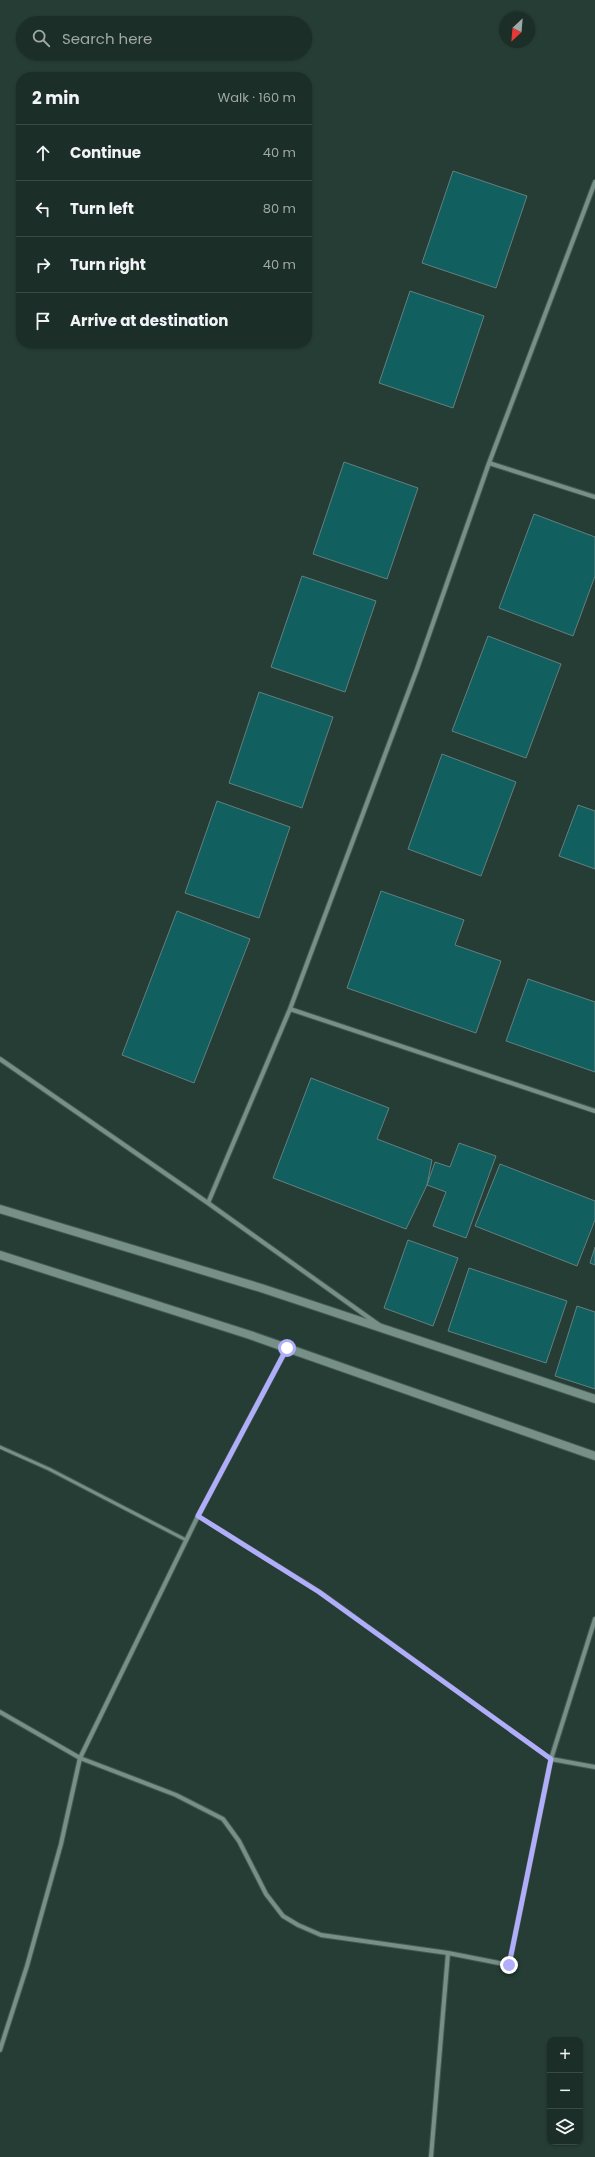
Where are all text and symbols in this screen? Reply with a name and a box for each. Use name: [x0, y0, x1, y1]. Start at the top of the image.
north arrow: [499, 12, 535, 48]
search box: [16, 16, 312, 60]
icon: search: [30, 27, 52, 49]
text: Search here: [62, 28, 152, 49]
text: 2 min: [32, 86, 80, 110]
text: Walk · 160 m: [217, 88, 296, 107]
icon: ahead: [32, 142, 54, 164]
text: Continue: [70, 142, 141, 163]
text: 40 m: [263, 143, 296, 162]
icon: left: [32, 198, 54, 220]
text: Turn left: [70, 198, 134, 219]
text: 80 m: [263, 199, 296, 218]
icon: right: [32, 254, 54, 276]
text: Turn right: [70, 254, 146, 275]
text: 40 m: [263, 255, 296, 274]
icon: arrive: [32, 310, 54, 332]
text: Arrive at destination: [70, 310, 228, 331]
route start: [278, 1339, 296, 1357]
route end: [500, 1956, 518, 1974]
map controls: [547, 2037, 583, 2145]
button: +: [547, 2037, 583, 2073]
button: −: [547, 2073, 583, 2109]
button: layers: [547, 2109, 583, 2145]

